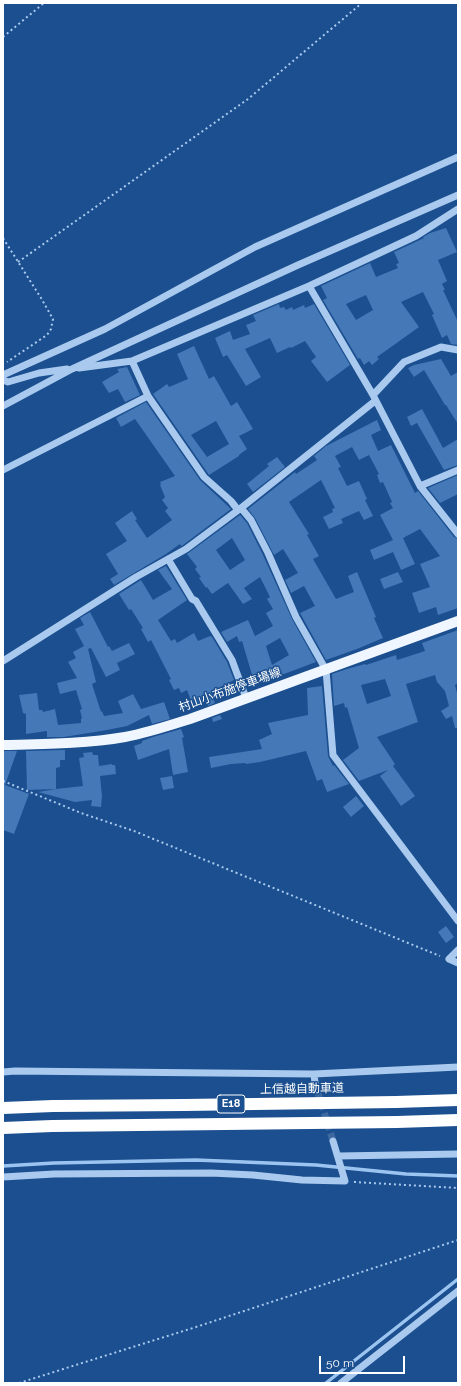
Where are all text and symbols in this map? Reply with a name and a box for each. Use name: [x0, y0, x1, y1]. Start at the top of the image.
street label: 村山小布施停車場線: [177, 665, 283, 715]
street label: 上信越自動車道: [260, 1081, 344, 1097]
road number: E18: [217, 1095, 245, 1113]
scale bar: [321, 1348, 407, 1374]
text: 50 m: [326, 1356, 354, 1370]

